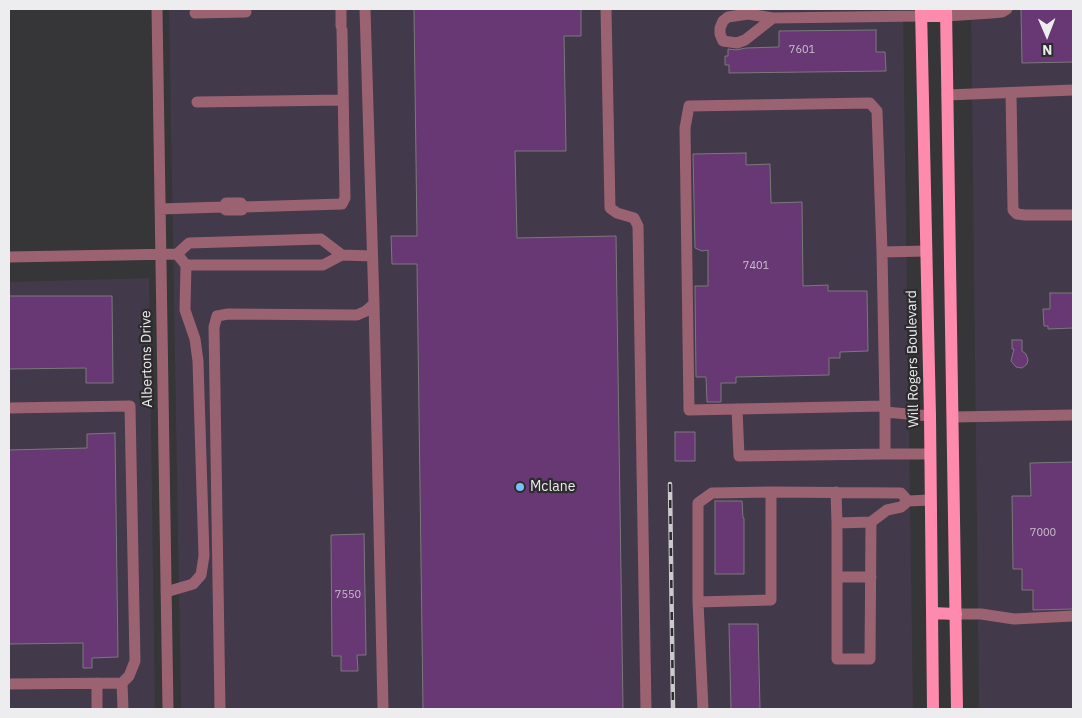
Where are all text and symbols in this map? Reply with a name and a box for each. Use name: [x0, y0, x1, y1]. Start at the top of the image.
north arrow: [1022, 10, 1072, 60]
text: N: [1042, 41, 1052, 59]
house number: 7601: [789, 43, 815, 57]
house number: 7401: [743, 259, 769, 273]
street label: Will Rogers Boulevard: [903, 290, 923, 428]
street label: Albertons Drive: [138, 310, 156, 408]
place label: Mclane: [530, 479, 575, 495]
marker: Mclane: [514, 481, 526, 493]
house number: 7000: [1030, 526, 1056, 540]
house number: 7550: [335, 588, 361, 602]

